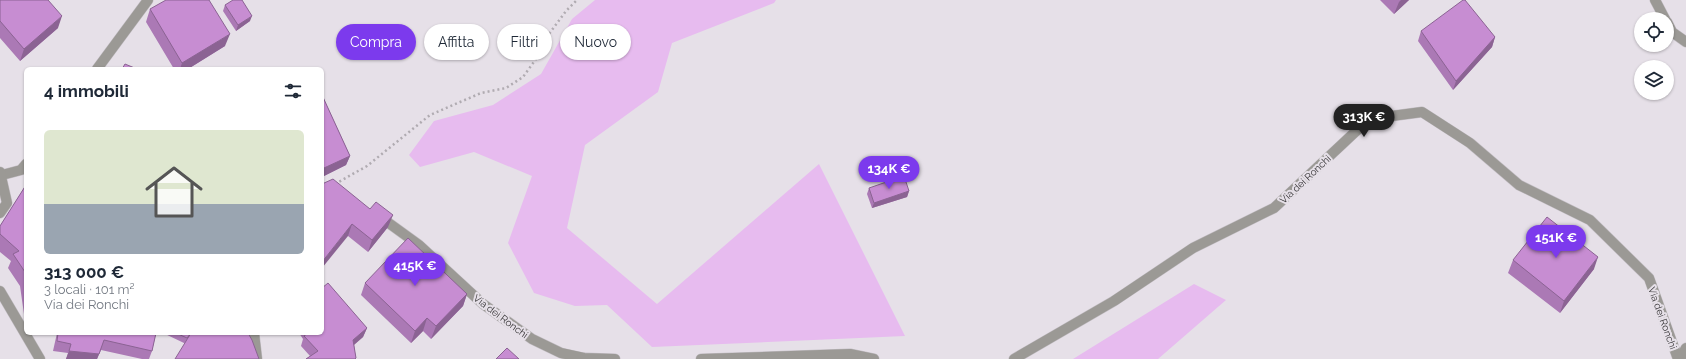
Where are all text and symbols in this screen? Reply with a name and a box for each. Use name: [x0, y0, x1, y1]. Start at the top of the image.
map controls: [1634, 12, 1674, 100]
button: locate: [1634, 12, 1674, 52]
chip: Compra: [336, 24, 416, 60]
chip: Affitta: [424, 24, 489, 60]
chip: Filtri: [497, 24, 552, 60]
chip: Nuovo: [560, 24, 631, 60]
button: layers: [1634, 60, 1674, 100]
icon: filters: [282, 80, 304, 102]
text: 4 immobili: [44, 81, 129, 101]
pin: 313K €: [1331, 104, 1397, 138]
text: 313K €: [1343, 109, 1385, 124]
street label: Via dei Ronchi: [1278, 153, 1333, 206]
icon: home: [138, 156, 210, 228]
pin: 134K €: [856, 156, 922, 190]
text: 134K €: [867, 161, 911, 176]
pin: 151K €: [1523, 225, 1589, 259]
text: 151K €: [1535, 230, 1577, 245]
pin: 415K €: [382, 253, 448, 287]
text: 415K €: [393, 258, 437, 273]
text: 313 000 €: [44, 262, 124, 282]
text: 3 locali · 101 m²: [44, 282, 135, 297]
street label: Via dei Ronchi: [1646, 286, 1679, 351]
street label: Via dei Ronchi: [471, 292, 530, 340]
text: Via dei Ronchi: [44, 297, 129, 312]

